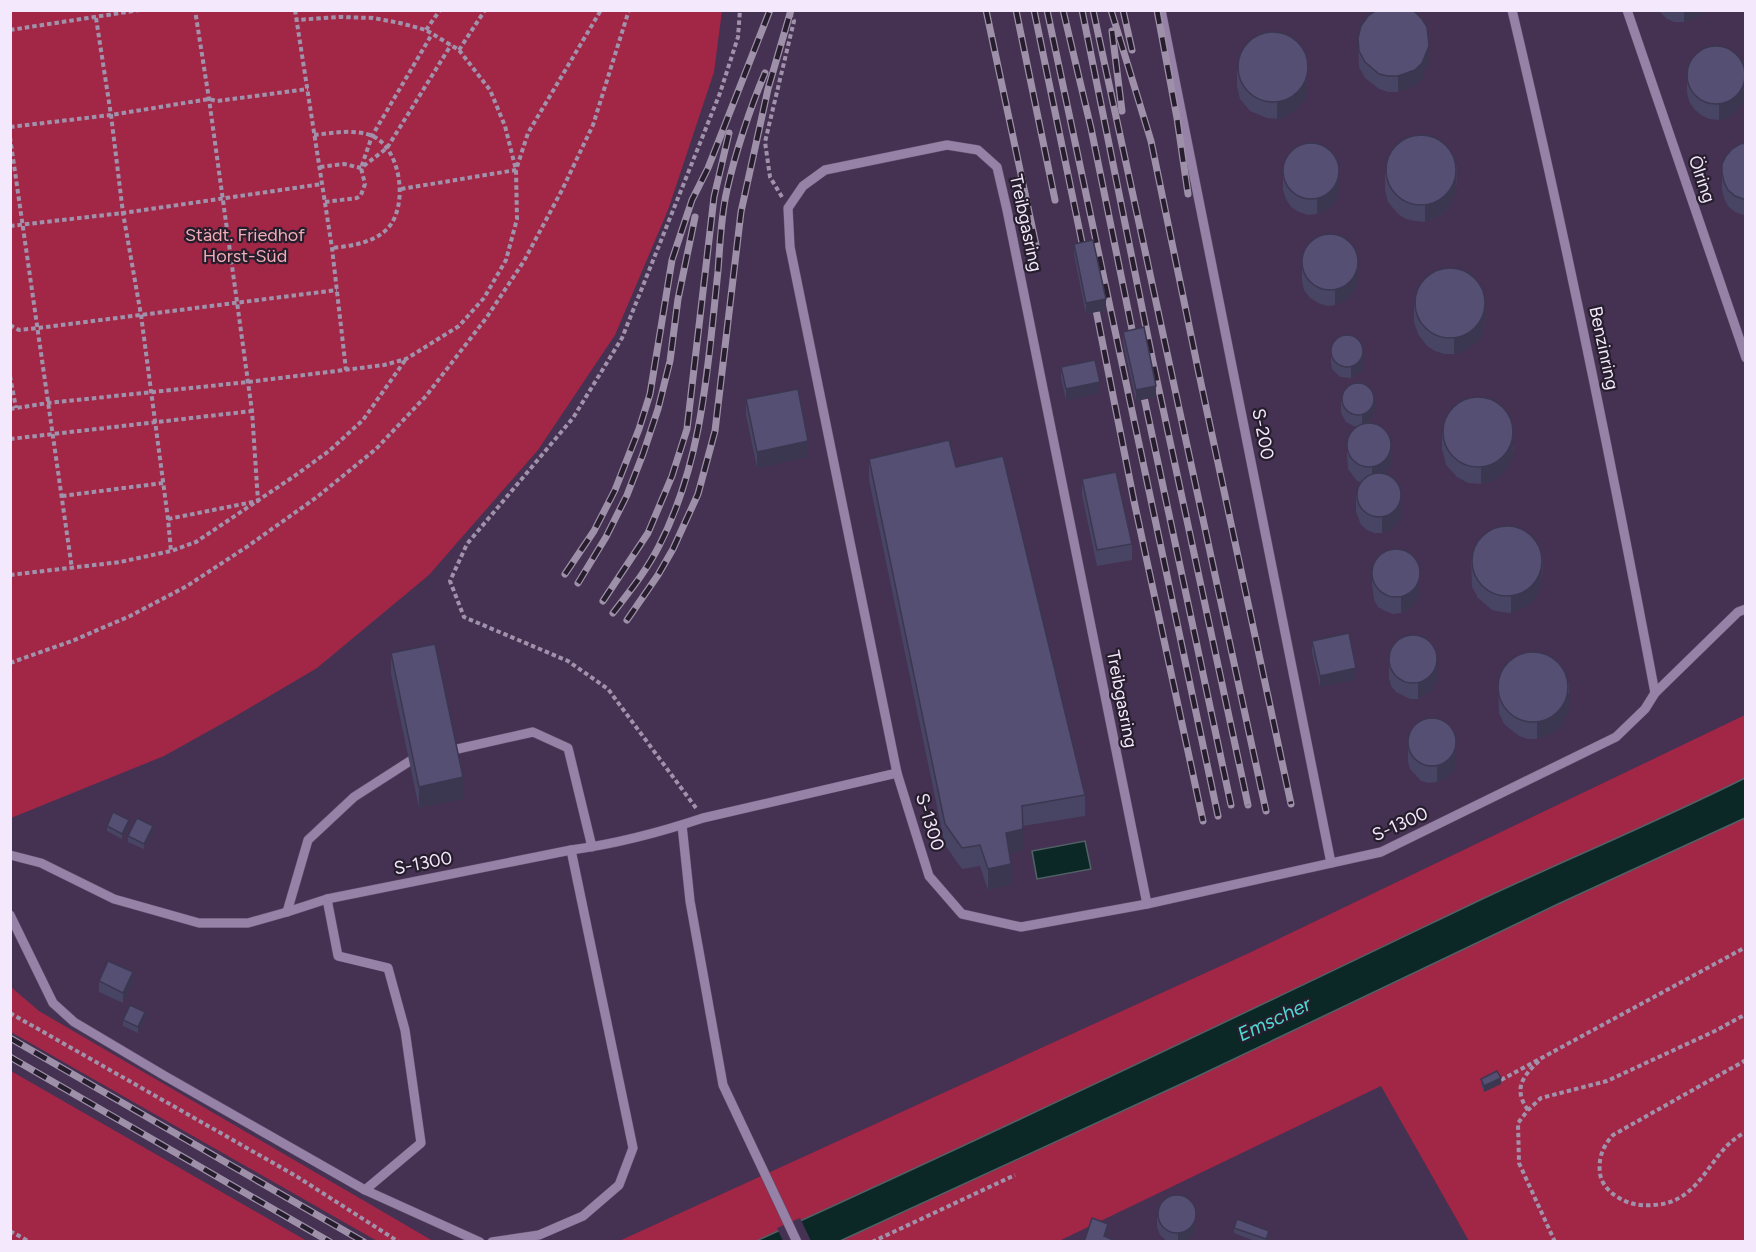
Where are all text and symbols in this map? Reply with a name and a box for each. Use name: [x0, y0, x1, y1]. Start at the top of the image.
street label: Ölring: [1684, 152, 1720, 206]
street label: Treibgasring: [1005, 172, 1047, 274]
park label: Städt. Friedhof Horst-Süd: [185, 224, 305, 267]
street label: Benzinring: [1584, 304, 1624, 392]
street label: S-200: [1247, 407, 1279, 461]
street label: Treibgasring: [1102, 648, 1142, 750]
street label: S-1300: [911, 791, 949, 853]
street label: S-1300: [1369, 802, 1431, 846]
street label: S-1300: [392, 847, 454, 879]
water label: Emscher: [1234, 991, 1316, 1046]

